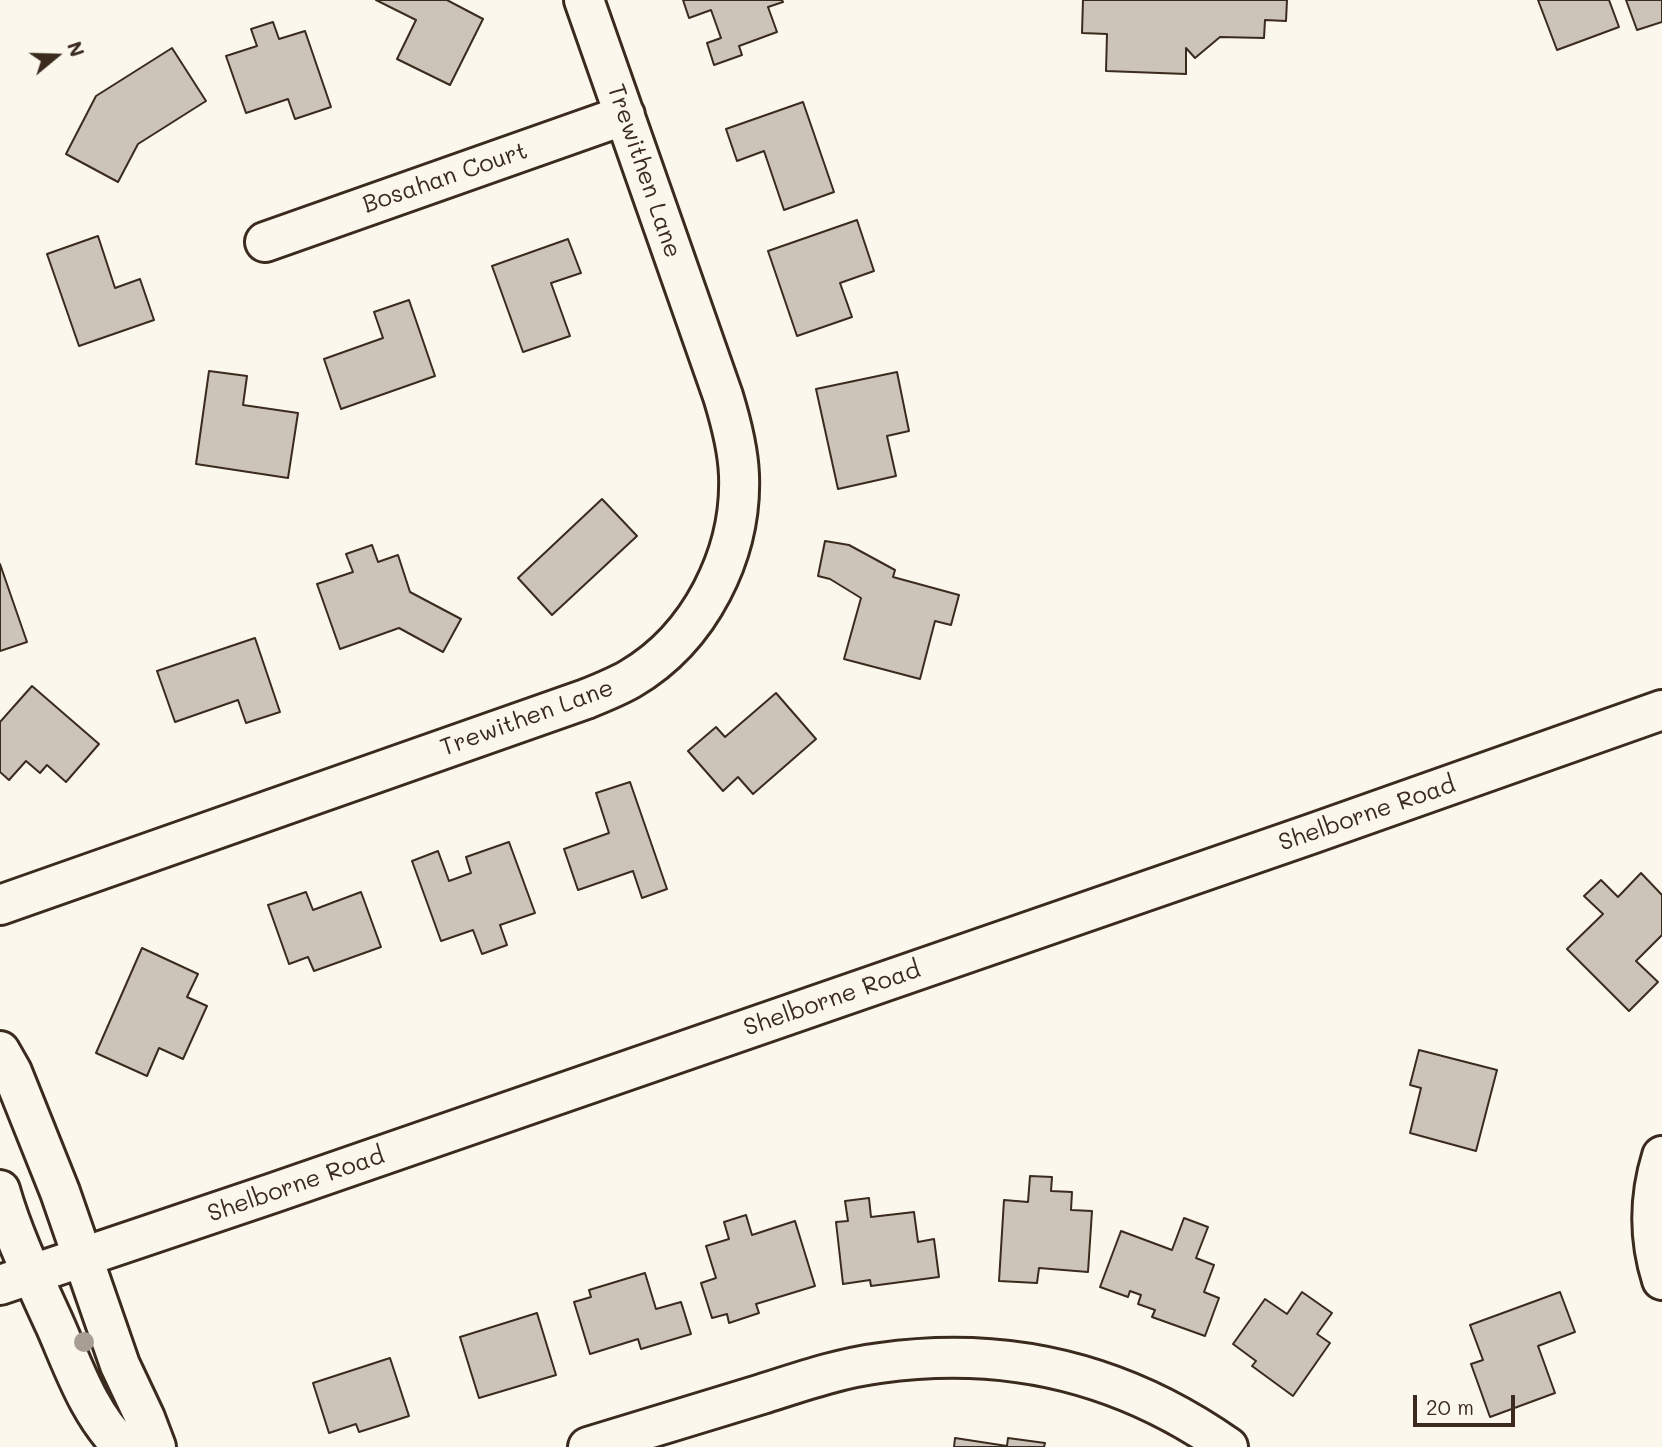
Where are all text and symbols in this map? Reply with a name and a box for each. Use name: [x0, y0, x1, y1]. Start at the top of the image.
north arrow: [21, 21, 91, 91]
text: N: [62, 38, 90, 60]
street label: Trewithen Lane: [601, 80, 687, 262]
street label: Bosahan Court: [359, 136, 531, 220]
street label: Trewithen Lane: [437, 673, 617, 763]
street label: Shelborne Road: [1275, 770, 1459, 858]
street label: Shelborne Road: [740, 955, 924, 1043]
street label: Shelborne Road: [204, 1141, 388, 1229]
scale bar: [1417, 1380, 1518, 1424]
text: 20 m: [1426, 1393, 1474, 1420]

